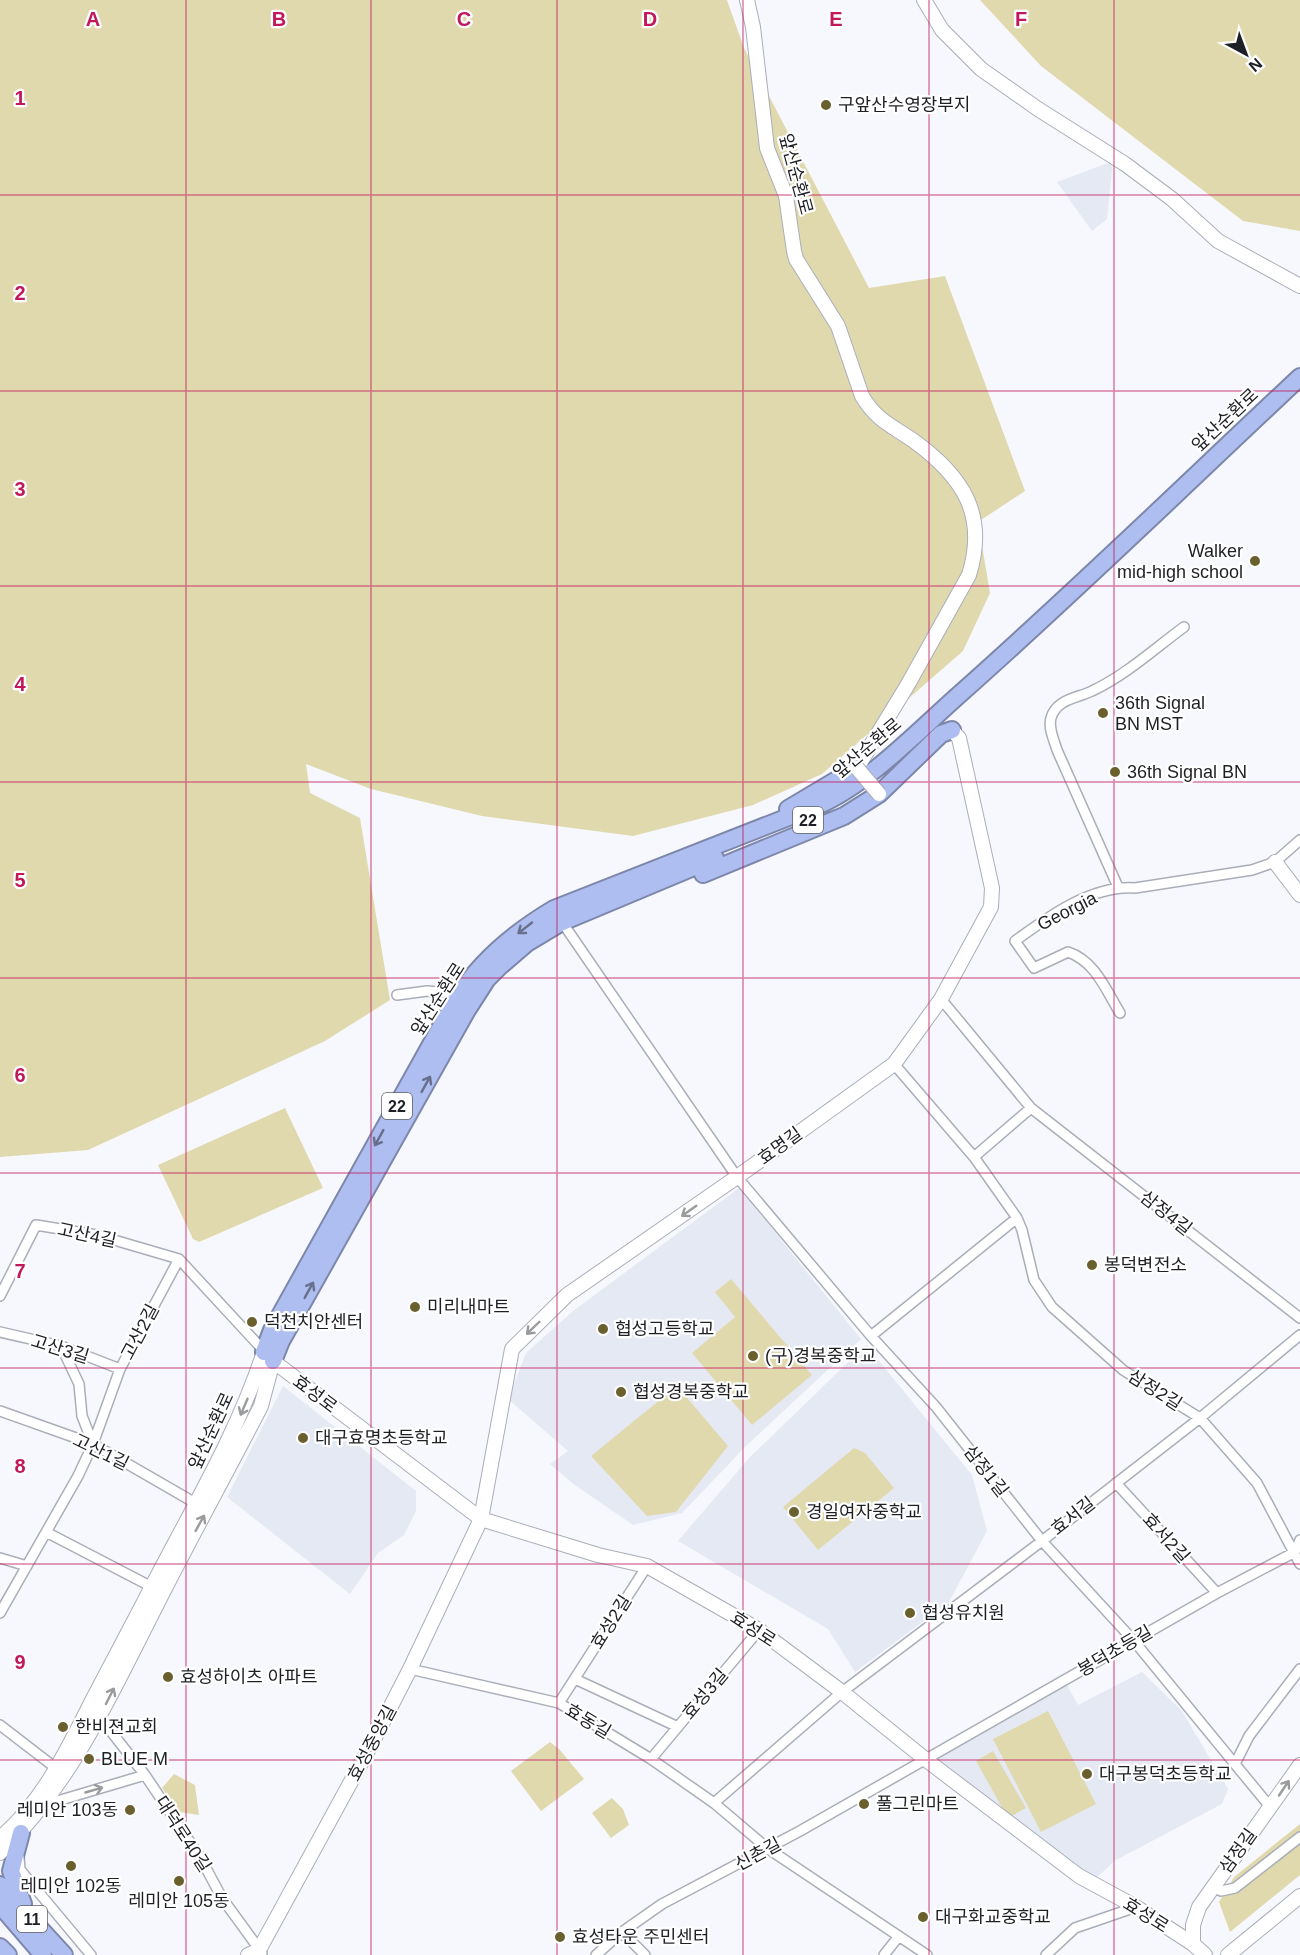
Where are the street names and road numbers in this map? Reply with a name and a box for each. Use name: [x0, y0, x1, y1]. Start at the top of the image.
street label: 앞산순환로: [776, 131, 816, 217]
street label: 앞산순환로: [1188, 384, 1262, 456]
street label: 앞산순환로: [829, 714, 905, 782]
road number: 22: [793, 807, 823, 833]
street label: Georgia: [1034, 887, 1101, 934]
street label: 앞산순환로: [407, 959, 469, 1039]
road number: 22: [382, 1093, 412, 1119]
street label: 효명길: [754, 1123, 806, 1169]
street label: 삼정4길: [1136, 1187, 1196, 1239]
street label: 고산4길: [56, 1219, 118, 1251]
street label: 고산2길: [117, 1301, 163, 1363]
street label: 고산3길: [29, 1331, 91, 1367]
street label: 삼정2길: [1124, 1366, 1186, 1414]
street label: 효성로: [289, 1371, 341, 1417]
street label: 앞산순환로: [184, 1389, 238, 1473]
street label: 고산1길: [70, 1430, 132, 1474]
street label: 삼정1길: [960, 1441, 1012, 1501]
street label: 효서길: [1047, 1493, 1099, 1539]
street label: 효서2길: [1139, 1509, 1193, 1567]
street label: 효성2길: [587, 1591, 635, 1653]
street label: 효성로: [727, 1607, 779, 1651]
street label: 봉덕초등길: [1074, 1622, 1156, 1680]
street label: 효성3길: [678, 1665, 732, 1723]
street label: 효동길: [562, 1700, 614, 1742]
street label: 효성중앙길: [344, 1702, 400, 1784]
street label: 대덕로40길: [151, 1792, 215, 1876]
street label: 삼정길: [1215, 1825, 1261, 1877]
street label: 신촌길: [731, 1834, 785, 1874]
street label: 효성로: [1120, 1893, 1172, 1937]
road number: 11: [17, 1906, 47, 1932]

